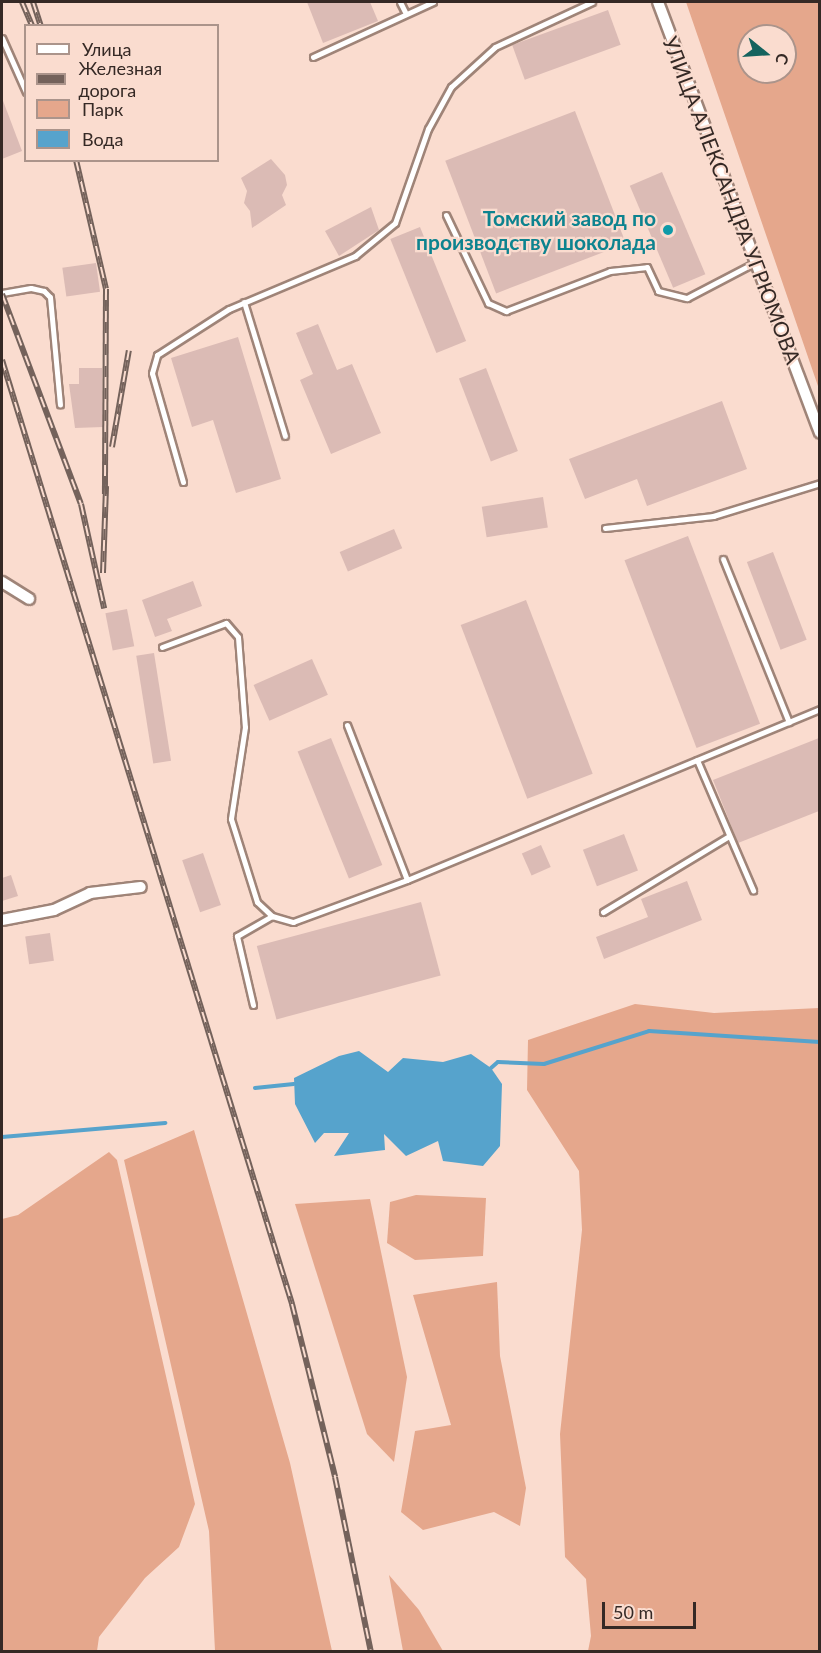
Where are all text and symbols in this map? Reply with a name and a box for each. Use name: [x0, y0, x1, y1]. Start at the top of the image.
legend: [24, 24, 219, 162]
north arrow: [737, 24, 797, 84]
street label: УЛИЦА АЛЕКСАНДРА УГРЮМОВА: [658, 33, 806, 367]
text: Улица: [82, 38, 132, 60]
text: Железная дорога: [78, 57, 162, 101]
text: Парк: [82, 98, 123, 120]
text: Вода: [82, 128, 123, 150]
place label: Томский завод по производству шоколада: [416, 205, 656, 255]
marker: Томский завод по производству шоколада: [661, 223, 675, 237]
scale bar: [605, 1590, 700, 1628]
text: 50 m: [613, 1601, 653, 1623]

